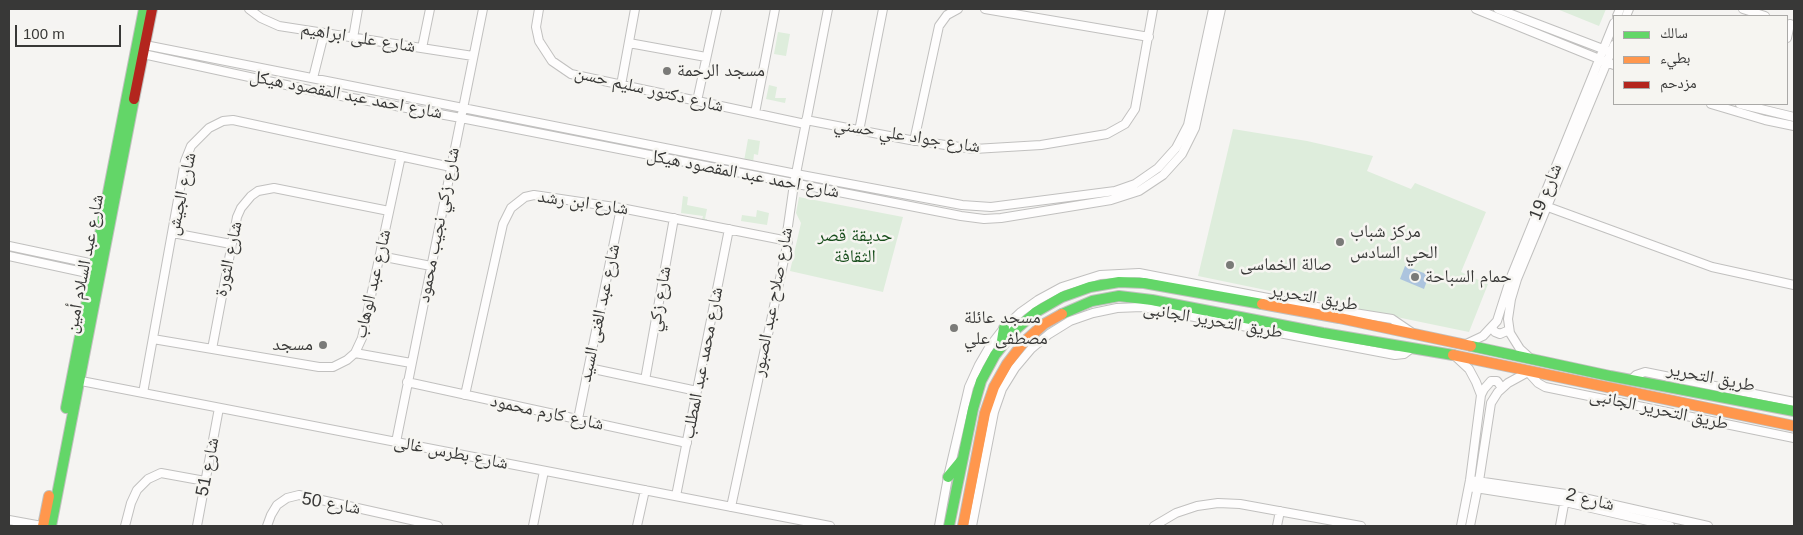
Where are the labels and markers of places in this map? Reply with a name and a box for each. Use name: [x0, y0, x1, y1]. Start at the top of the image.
place label: مسجد الرحمة: [677, 60, 765, 82]
marker: مسجد الرحمة: [661, 65, 673, 77]
place label: مركز شباب الحي السادس: [1350, 221, 1438, 264]
marker: مركز شباب الحي السادس: [1334, 236, 1346, 248]
place label: صالة الخماسى: [1240, 254, 1332, 276]
marker: صالة الخماسى: [1224, 259, 1236, 271]
place label: حمام السباحة: [1425, 266, 1512, 288]
marker: حمام السباحة: [1409, 271, 1421, 283]
place label: مسجد عائلة مصطفى علي: [964, 307, 1048, 350]
marker: مسجد عائلة مصطفى علي: [948, 322, 960, 334]
place label: مسجد: [272, 334, 313, 356]
marker: مسجد: [317, 339, 329, 351]

